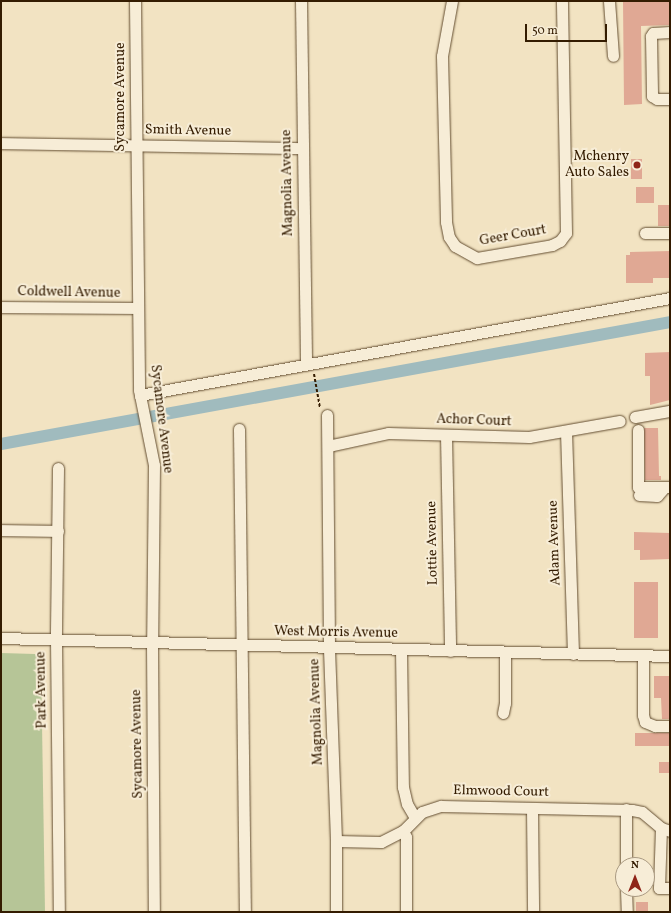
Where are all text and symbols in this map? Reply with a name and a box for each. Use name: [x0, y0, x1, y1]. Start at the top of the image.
scale bar: [527, 16, 609, 42]
text: 50 m: [532, 23, 558, 39]
street label: Sycamore Avenue: [113, 42, 129, 152]
street label: Smith Avenue: [145, 122, 231, 140]
street label: Magnolia Avenue: [279, 129, 297, 237]
place label: Mchenry Auto Sales: [565, 149, 629, 182]
marker: Mchenry Auto Sales: [632, 160, 642, 170]
street label: Geer Court: [478, 222, 548, 250]
street label: Coldwell Avenue: [17, 284, 121, 302]
street label: Sycamore Avenue: [146, 364, 176, 474]
street label: Achor Court: [436, 411, 512, 431]
street label: Adam Avenue: [545, 500, 565, 586]
street label: Lottie Avenue: [424, 501, 442, 585]
street label: West Morris Avenue: [274, 624, 398, 642]
street label: Park Avenue: [33, 651, 51, 729]
street label: Magnolia Avenue: [307, 658, 327, 766]
street label: Sycamore Avenue: [129, 689, 147, 799]
street label: Elmwood Court: [453, 783, 549, 801]
north arrow: [615, 857, 655, 897]
text: N: [631, 858, 639, 873]

